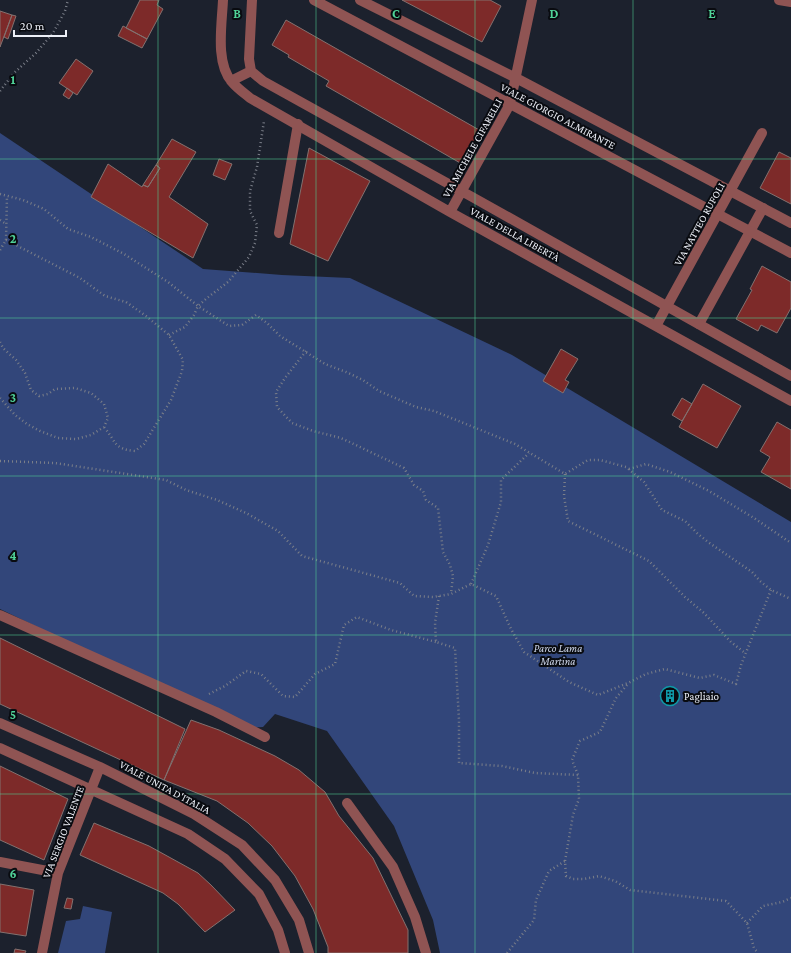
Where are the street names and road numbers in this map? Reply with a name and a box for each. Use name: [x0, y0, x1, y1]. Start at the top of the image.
street label: VIALE GIORGIO ALMIRANTE: [499, 81, 617, 151]
street label: VIA MICHELE CIFARELLI: [440, 96, 504, 200]
street label: VIA NATTEO RUFOLI: [671, 180, 727, 268]
street label: VIALE DELLA LIBERTÀ: [468, 204, 563, 264]
street label: VIALE UNITA D'ITALIA: [118, 758, 213, 816]
street label: VIA SERGIO VALENTE: [40, 784, 86, 880]

